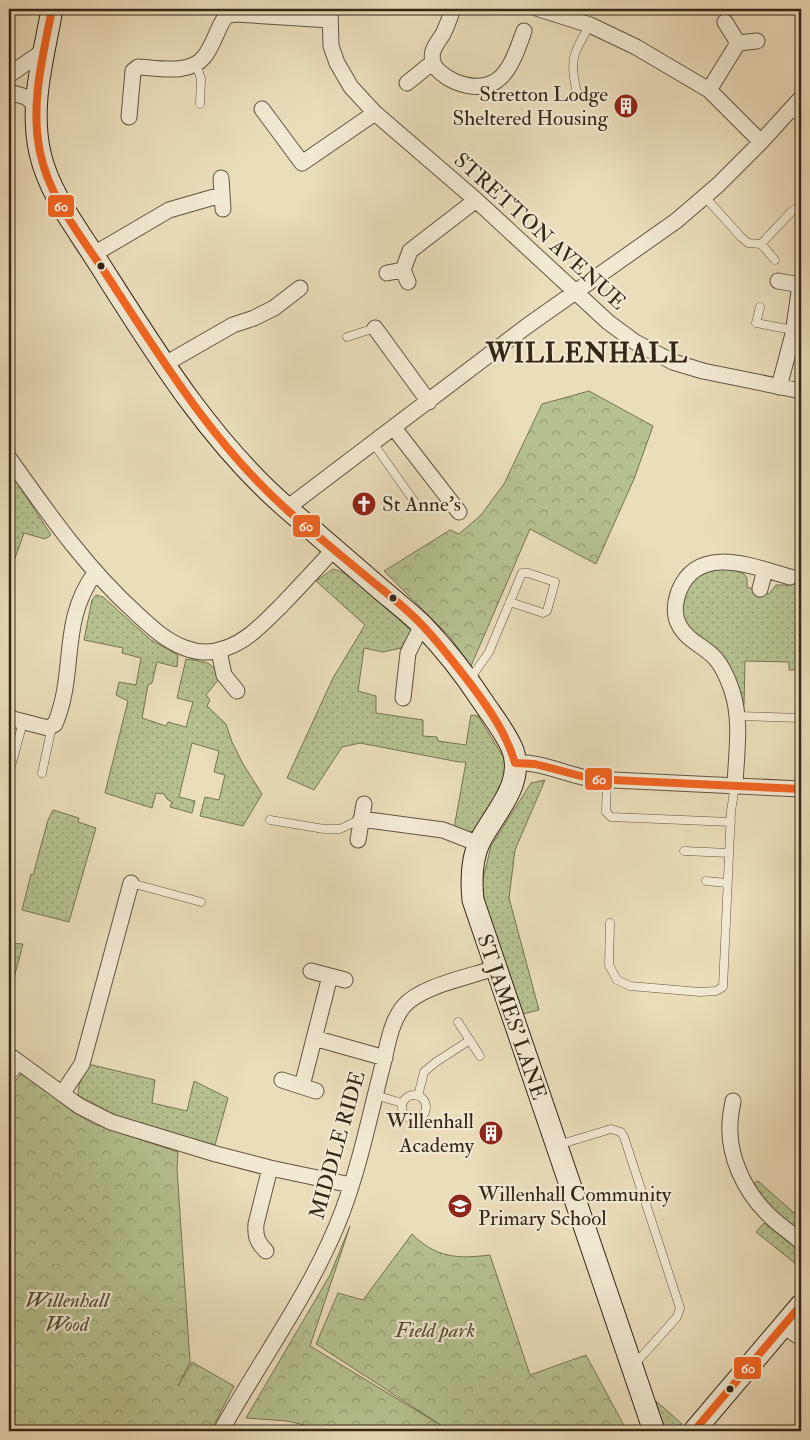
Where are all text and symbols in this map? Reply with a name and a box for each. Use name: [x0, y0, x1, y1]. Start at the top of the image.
place label: Stretton Lodge Sheltered Housing: [453, 81, 609, 132]
building icon: Stretton Lodge Sheltered Housing: [613, 93, 639, 119]
street label: STRETTON AVENUE: [448, 147, 631, 316]
line badge: 60: [47, 194, 75, 218]
text: 60: [54, 198, 68, 215]
unlabelled marker: [96, 261, 106, 271]
district label: WILLENHALL: [485, 338, 688, 370]
church icon: St Anne's: [351, 491, 377, 517]
place label: St Anne's: [382, 491, 461, 518]
line badge: 60: [292, 514, 321, 538]
text: 60: [299, 518, 313, 535]
unlabelled marker: [388, 593, 398, 603]
line badge: 60: [584, 767, 613, 791]
text: 60: [592, 771, 606, 788]
street label: ST JAMES' LANE: [471, 931, 552, 1103]
street label: MIDDLE RIDE: [303, 1068, 372, 1222]
place label: Willenhall Academy: [385, 1108, 475, 1159]
building icon: Willenhall Academy: [478, 1120, 504, 1146]
place label: Willenhall Community Primary School: [477, 1181, 672, 1232]
school or university icon: Willenhall Community Primary School: [447, 1193, 473, 1219]
park label: Willenhall Wood: [25, 1287, 111, 1338]
park label: Field park: [394, 1317, 475, 1344]
line badge: 60: [733, 1356, 762, 1380]
text: 60: [741, 1360, 755, 1377]
unlabelled marker: [725, 1384, 735, 1394]

